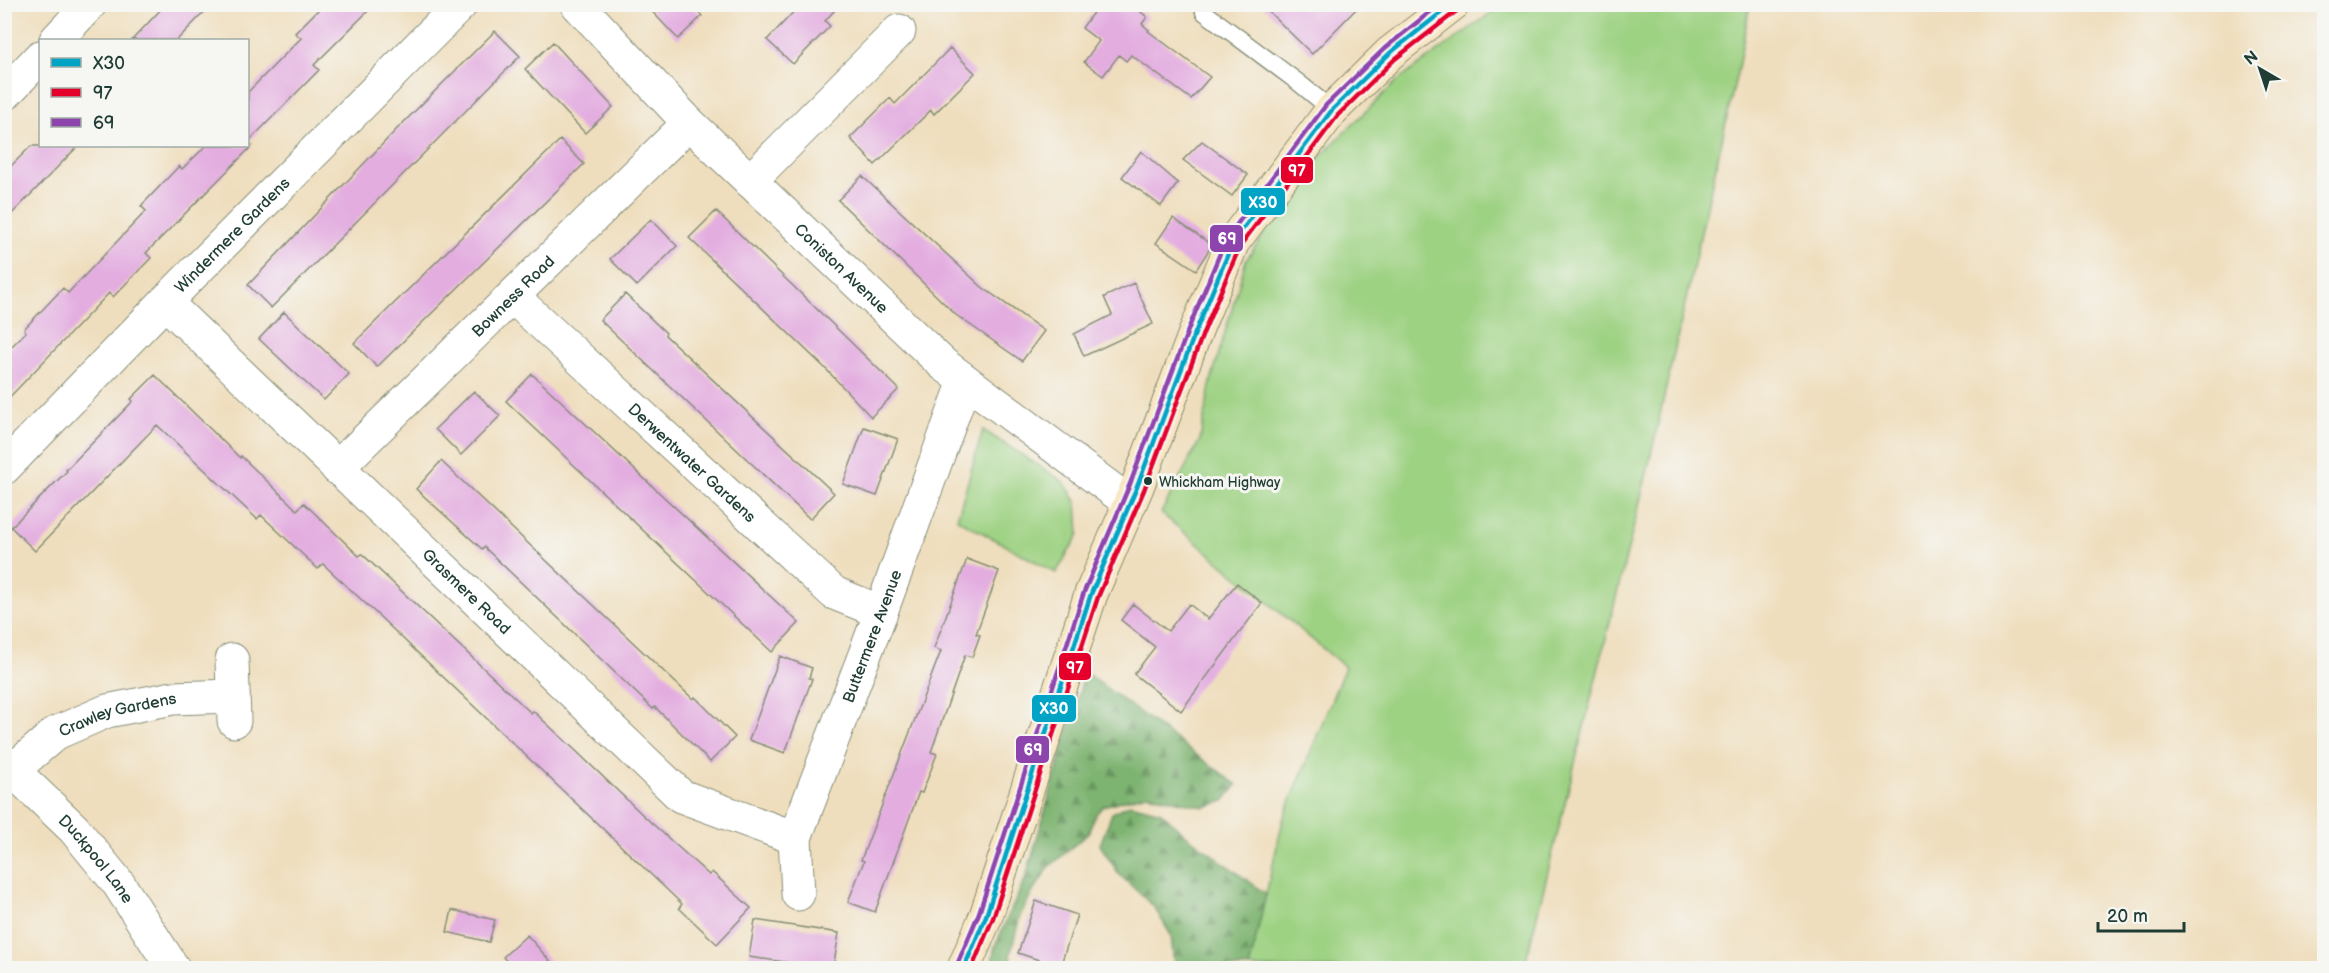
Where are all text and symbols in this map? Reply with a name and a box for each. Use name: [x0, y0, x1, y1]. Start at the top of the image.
legend: [39, 39, 249, 147]
north arrow: [2230, 39, 2290, 99]
text: N: [2241, 47, 2262, 70]
text: X30: [92, 53, 125, 74]
text: 97: [93, 83, 112, 104]
text: 69: [93, 113, 114, 134]
line badge: 97: [1280, 156, 1314, 184]
text: 97: [1288, 162, 1306, 181]
street label: Windermere Gardens: [171, 174, 294, 298]
line badge: X30: [1240, 187, 1286, 216]
text: X30: [1249, 194, 1277, 213]
street label: Coniston Avenue: [790, 220, 892, 318]
line badge: 69: [1209, 224, 1244, 253]
text: 69: [1217, 230, 1237, 249]
street label: Bowness Road: [468, 252, 559, 342]
street label: Derwentwater Gardens: [624, 400, 759, 527]
place label: Whickham Highway: [1159, 474, 1281, 491]
marker: Whickham Highway: [1142, 475, 1154, 487]
street label: Grasmere Road: [418, 545, 514, 639]
street label: Buttermere Avenue: [839, 567, 907, 706]
line badge: 97: [1058, 652, 1092, 681]
text: 97: [1066, 659, 1084, 678]
street label: Crawley Gardens: [56, 690, 178, 742]
line badge: X30: [1031, 694, 1077, 723]
text: X30: [1040, 700, 1068, 719]
line badge: 69: [1015, 735, 1050, 764]
text: 69: [1023, 741, 1043, 760]
street label: Duckpool Lane: [54, 811, 137, 908]
scale bar: [2098, 895, 2184, 933]
text: 20 m: [2107, 906, 2148, 927]

